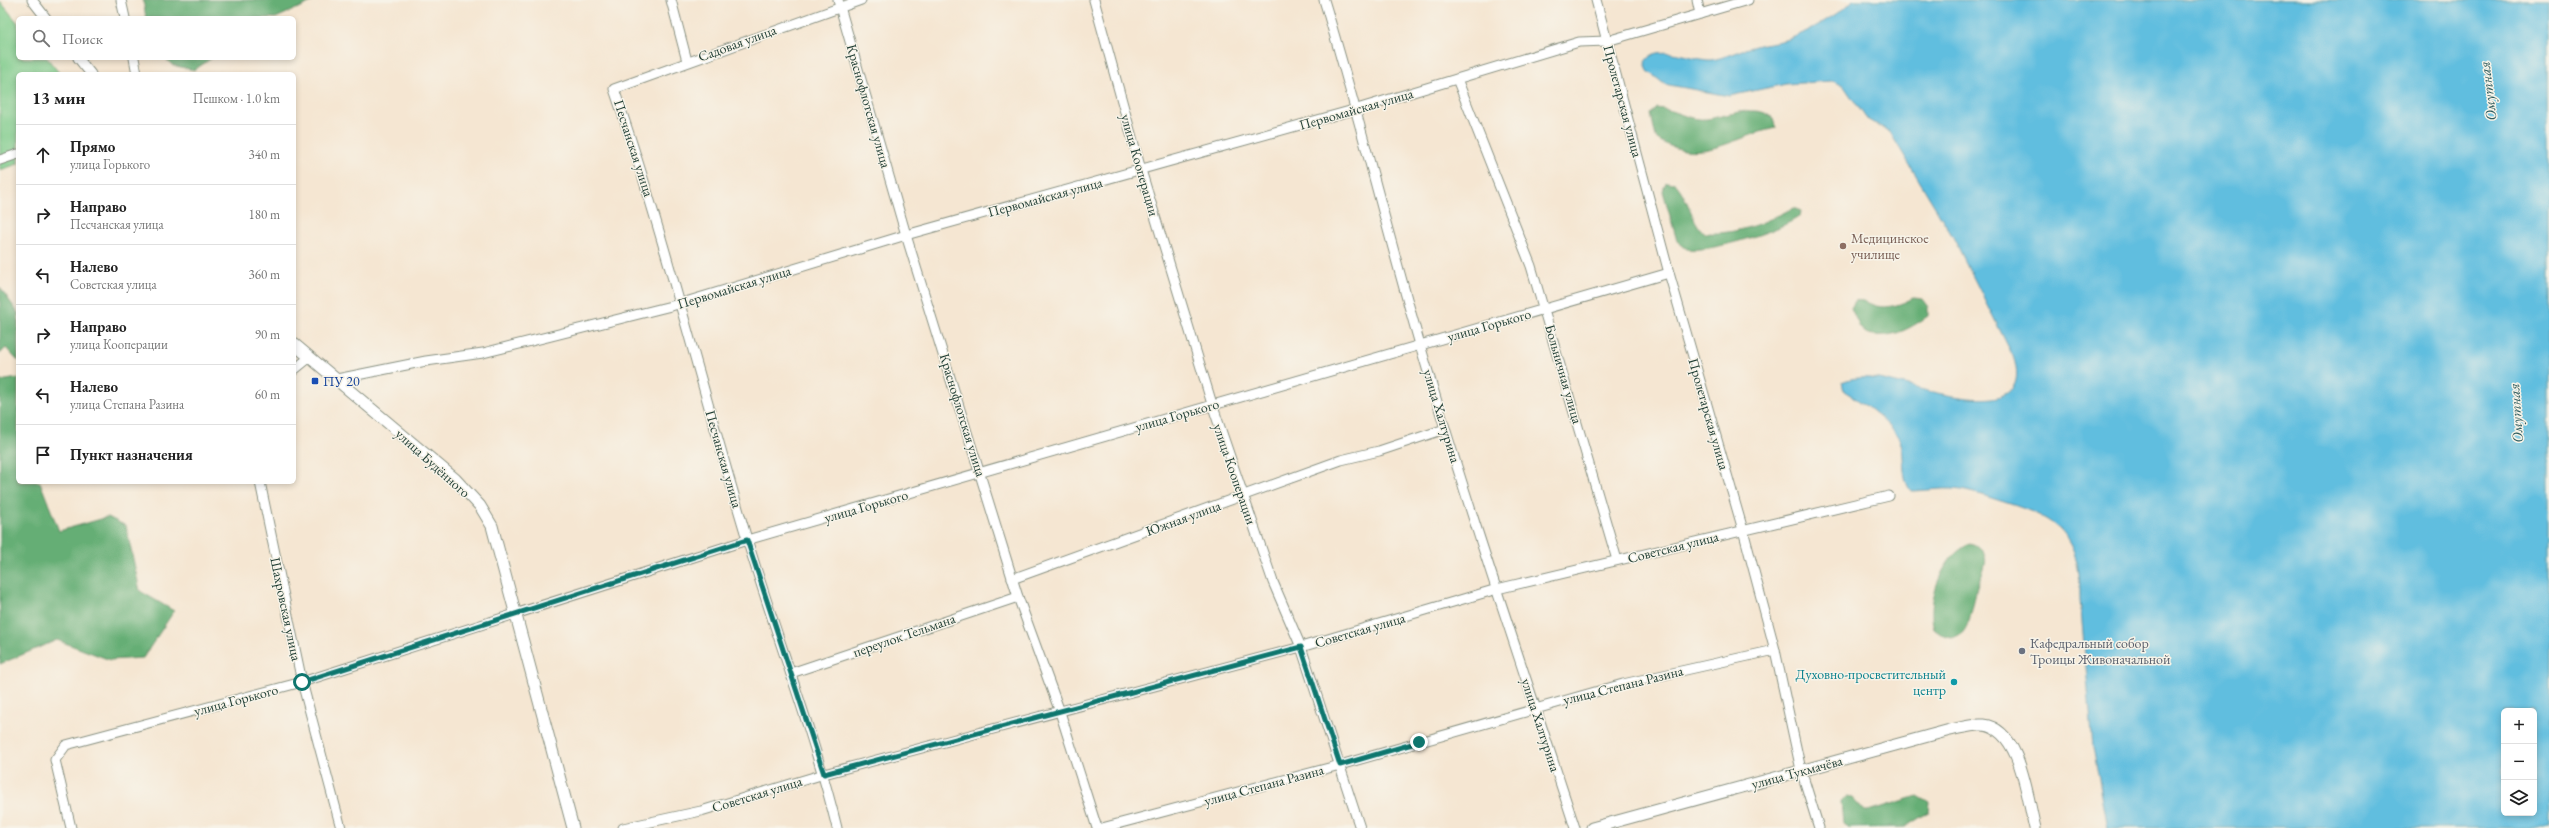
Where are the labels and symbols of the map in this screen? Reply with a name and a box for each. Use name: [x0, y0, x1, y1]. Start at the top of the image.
street label: Садовая улица: [695, 20, 779, 65]
street label: Краснофлотская улица: [843, 42, 895, 170]
street label: Пролетарская улица: [1599, 43, 1647, 160]
water label: Омутная: [2474, 60, 2501, 122]
street label: Первомайская улица: [1297, 84, 1416, 134]
street label: Песчанская улица: [610, 97, 658, 199]
street label: улица Кооперации: [1117, 112, 1163, 219]
street label: Первомайская улица: [986, 173, 1105, 221]
place label: Медицинское училище: [1851, 229, 1929, 263]
marker: Медицинское училище: [1838, 241, 1848, 251]
street label: Первомайская улица: [675, 261, 793, 313]
street label: улица Горького: [1445, 304, 1533, 346]
street label: Больничная улица: [1541, 322, 1587, 426]
street label: Краснофлотская улица: [936, 351, 990, 479]
street label: Пролетарская улица: [1684, 356, 1734, 472]
street label: улица Халтурина: [1419, 367, 1465, 465]
place label: ПУ 20: [323, 372, 360, 390]
marker: ПУ 20: [310, 376, 320, 386]
water label: Омутная: [2504, 383, 2527, 443]
street label: улица Горького: [1133, 394, 1221, 436]
street label: Песчанская улица: [701, 408, 747, 510]
street label: улица Кооперации: [1209, 421, 1261, 527]
street label: улица Будённого: [392, 425, 474, 501]
street label: улица Горького: [822, 485, 910, 527]
street label: Южная улица: [1143, 496, 1224, 540]
street label: Советская улица: [1626, 527, 1721, 567]
street label: Шахровская улица: [266, 556, 306, 663]
street label: Советская улица: [1313, 608, 1408, 652]
street label: переулок Тельмана: [850, 609, 958, 661]
place label: Кафедральный собор Троицы Живоначальной: [2030, 634, 2171, 668]
marker: Кафедральный собор Троицы Живоначальной: [2017, 646, 2027, 656]
street label: улица Степана Разина: [1561, 661, 1685, 709]
place label: Духовно-просветительный центр: [1796, 665, 1947, 699]
route start: [293, 673, 311, 691]
street label: улица Халтурина: [1517, 676, 1565, 774]
marker: Духовно-просветительный центр: [1949, 677, 1959, 687]
street label: улица Горького: [192, 680, 280, 720]
route end: [1410, 733, 1428, 751]
street label: улица Тукмачёва: [1749, 751, 1845, 793]
street label: улица Степана Разина: [1202, 760, 1326, 810]
street label: Советская улица: [710, 772, 805, 816]

